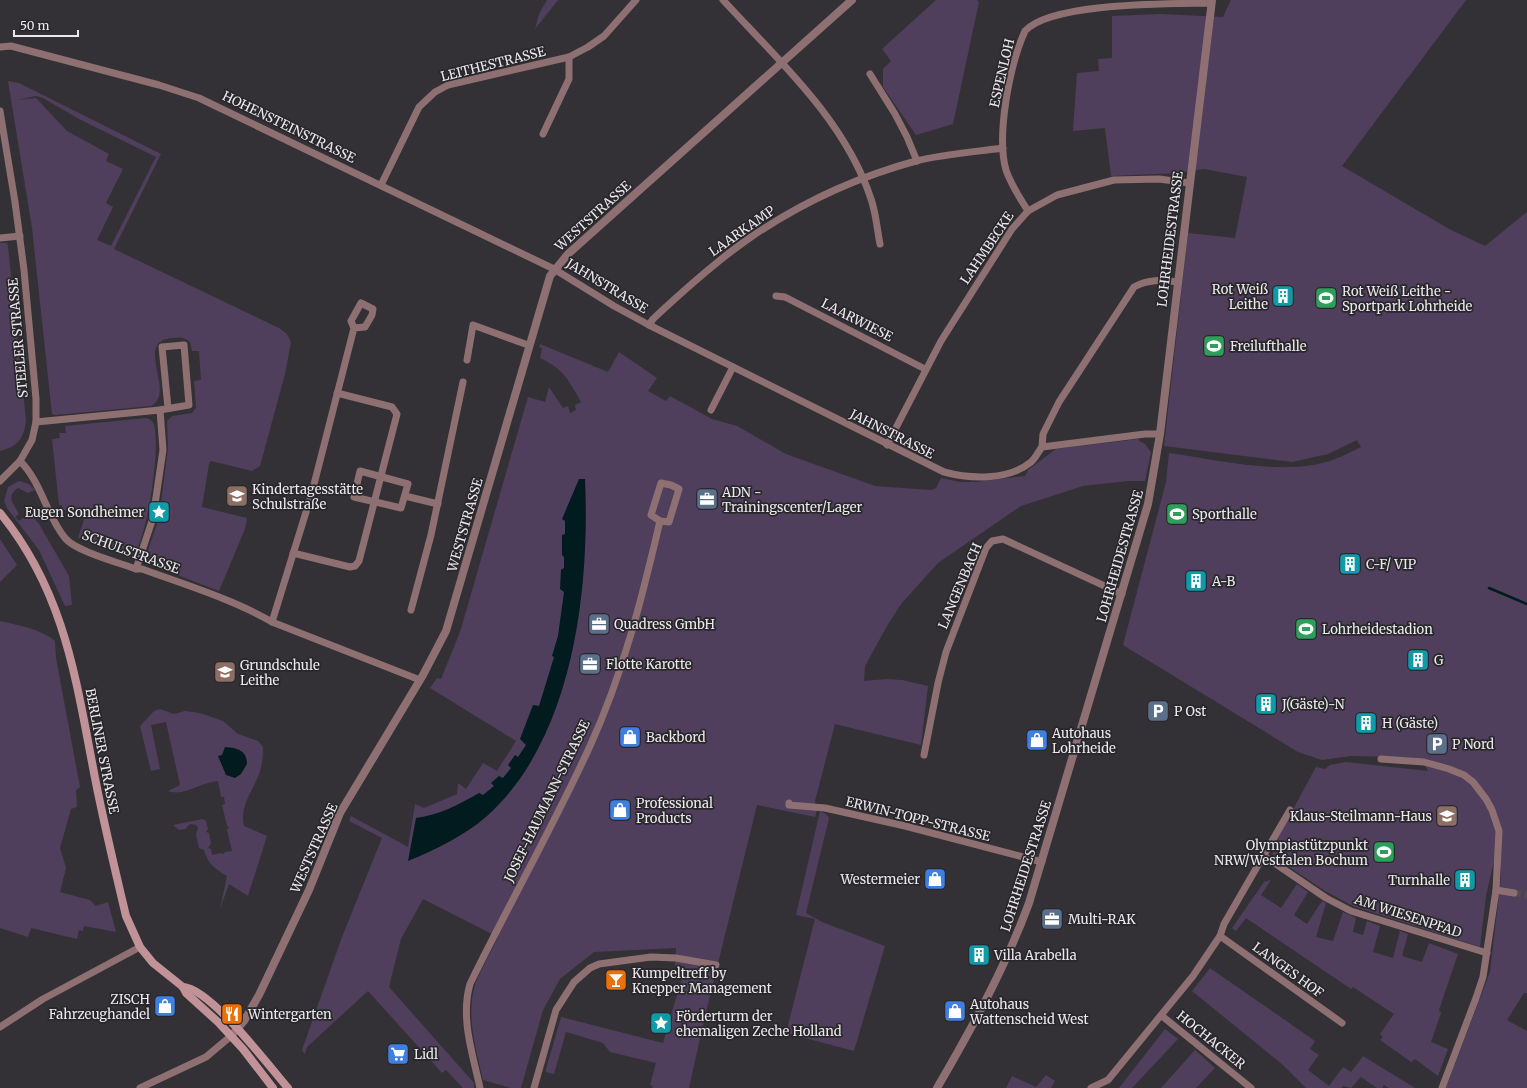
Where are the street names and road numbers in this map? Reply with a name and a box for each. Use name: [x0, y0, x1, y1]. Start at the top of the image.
street label: ESPENLOH: [986, 37, 1018, 109]
street label: LEITHESTRASSE: [439, 43, 548, 85]
street label: HOHENSTEINSTRASSE: [220, 87, 359, 167]
street label: LOHRHEIDESTRASSE: [1153, 169, 1187, 308]
street label: WESTSTRASSE: [551, 177, 635, 255]
street label: LAARKAMP: [706, 202, 778, 260]
street label: LAHMBECKE: [956, 208, 1018, 288]
street label: JAHNSTRASSE: [562, 254, 652, 318]
street label: STEELER STRASSE: [4, 277, 32, 399]
street label: LAARWIESE: [818, 295, 896, 346]
street label: JAHNSTRASSE: [846, 405, 938, 463]
street label: WESTSTRASSE: [443, 475, 487, 575]
street label: LOHRHEIDESTRASSE: [1093, 487, 1147, 624]
street label: SCHULSTRASSE: [80, 526, 183, 578]
street label: LANGENBACH: [934, 540, 986, 632]
street label: BERLINER STRASSE: [81, 687, 123, 816]
street label: JOSEF-HAUMANN-STRASSE: [500, 716, 594, 886]
street label: ERWIN-TOPP-STRASSE: [844, 793, 993, 845]
street label: LOHRHEIDESTRASSE: [997, 798, 1055, 934]
street label: WESTSTRASSE: [286, 800, 342, 897]
street label: AM WIESENPFAD: [1351, 890, 1464, 941]
street label: LANGES HOF: [1249, 939, 1327, 1001]
street label: HOCHACKER: [1173, 1007, 1249, 1073]

